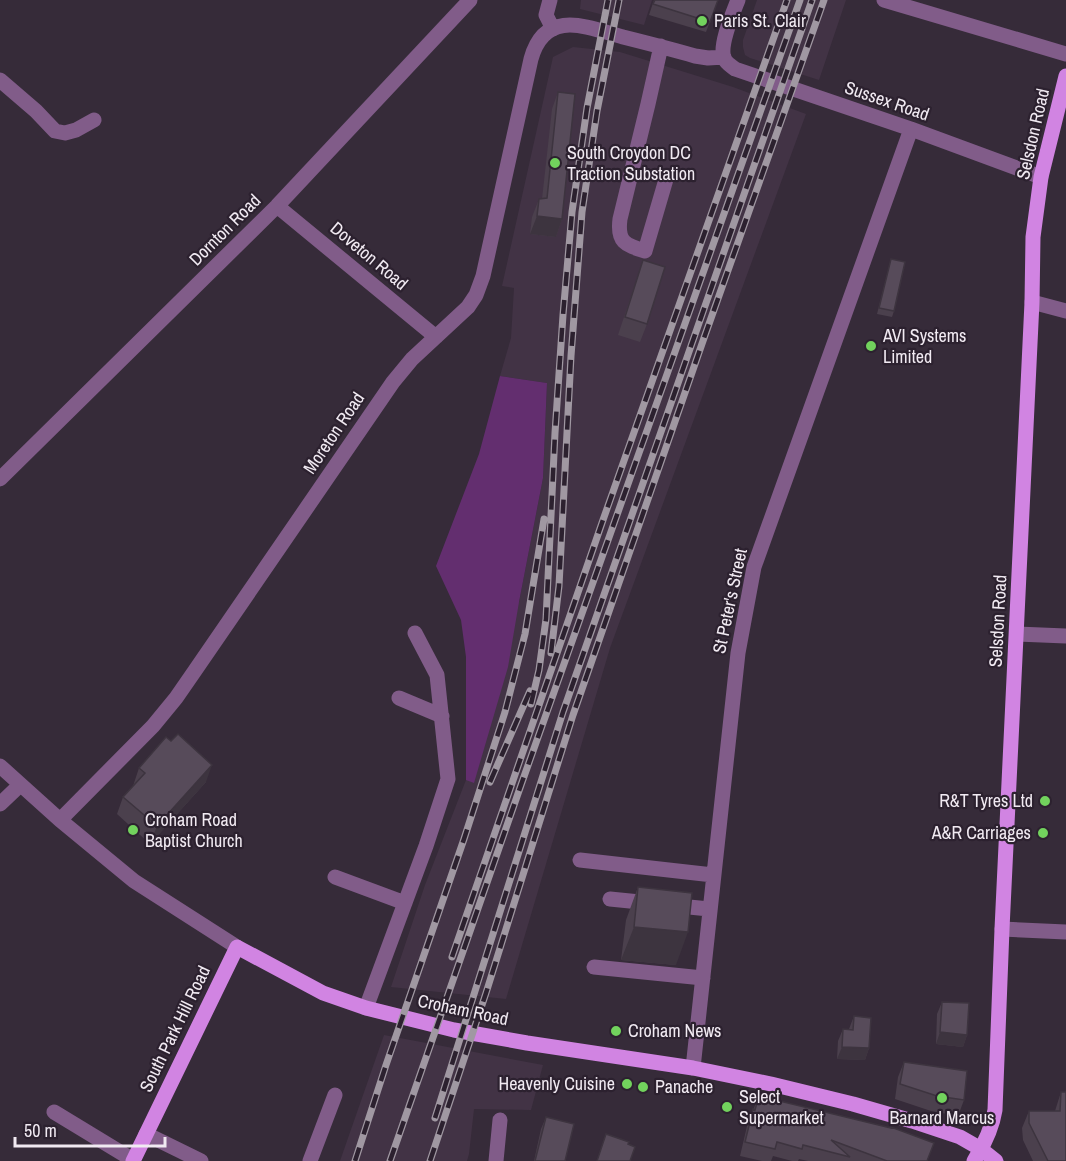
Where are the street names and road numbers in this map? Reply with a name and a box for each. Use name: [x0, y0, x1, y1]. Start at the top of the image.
street label: Sussex Road: [842, 74, 933, 127]
street label: Selsdon Road: [1010, 86, 1055, 182]
street label: Dornton Road: [183, 188, 266, 271]
street label: Doveton Road: [325, 216, 413, 296]
street label: Moreton Road: [297, 387, 370, 478]
street label: St Peter's Street: [706, 546, 753, 656]
street label: Selsdon Road: [983, 574, 1012, 668]
street label: South Park Hill Road: [133, 961, 216, 1096]
street label: Croham Road: [416, 988, 511, 1031]

